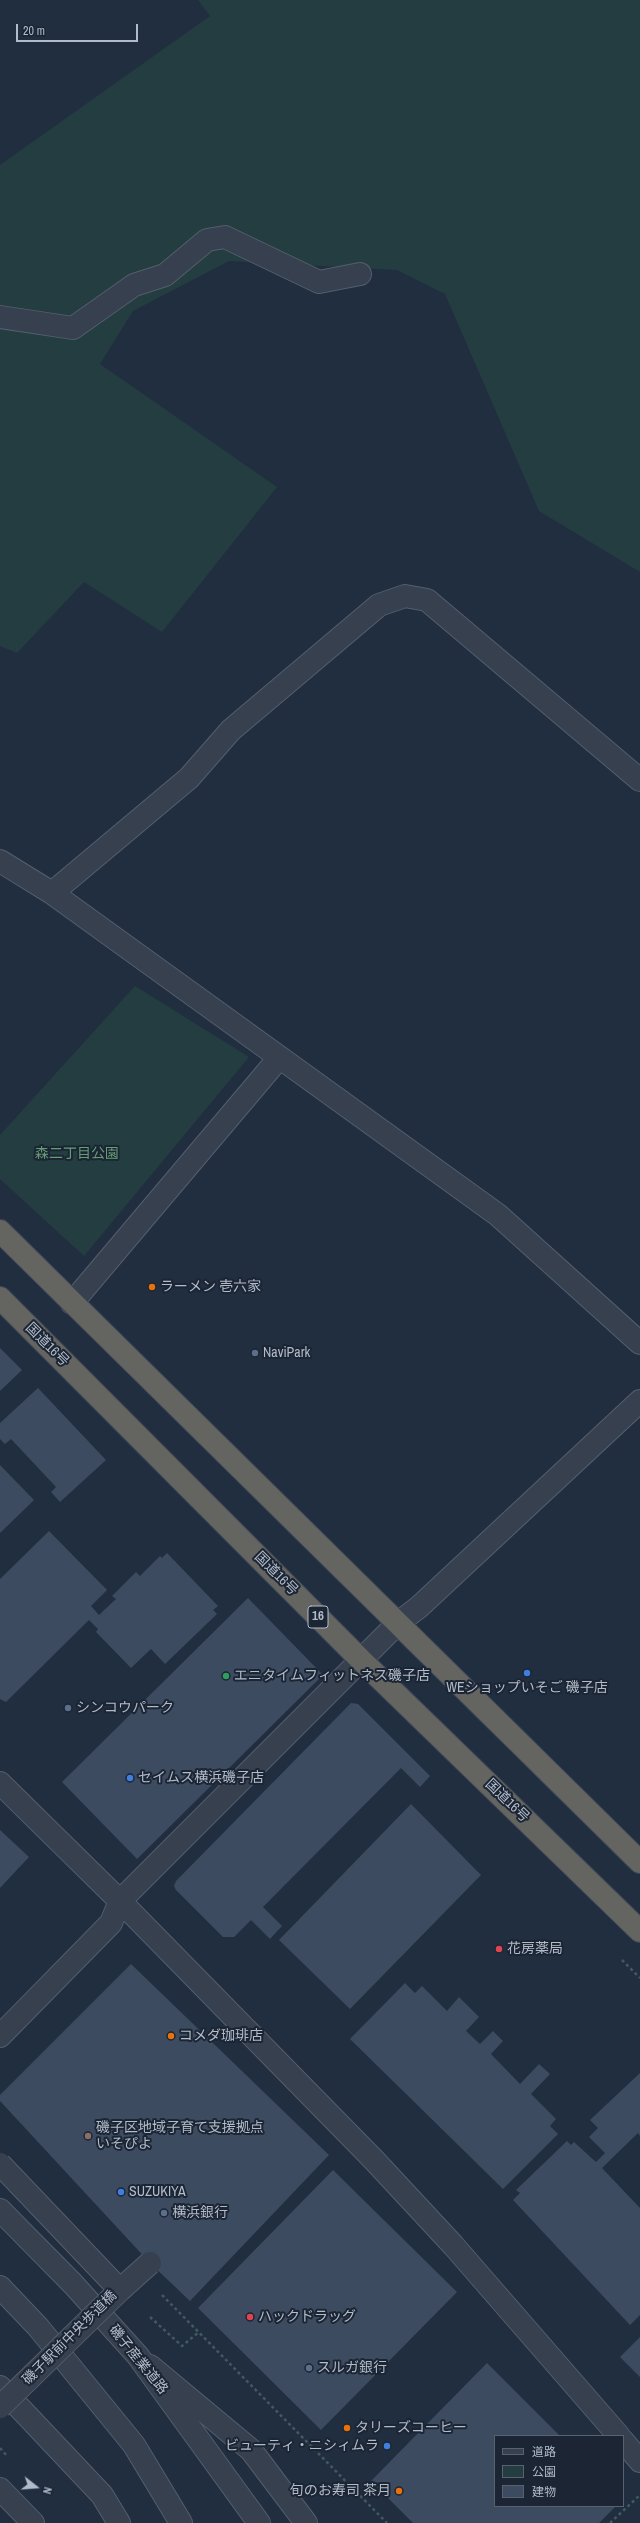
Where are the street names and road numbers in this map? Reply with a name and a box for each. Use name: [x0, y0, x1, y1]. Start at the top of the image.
street label: 国道16号: [22, 1320, 72, 1370]
street label: 国道16号: [251, 1549, 301, 1599]
road number: 16: [308, 1606, 328, 1628]
street label: 国道16号: [481, 1776, 533, 1826]
street label: 磯子駅前中央歩道橋: [20, 2288, 120, 2388]
street label: 磯子産業道路: [105, 2322, 171, 2398]

